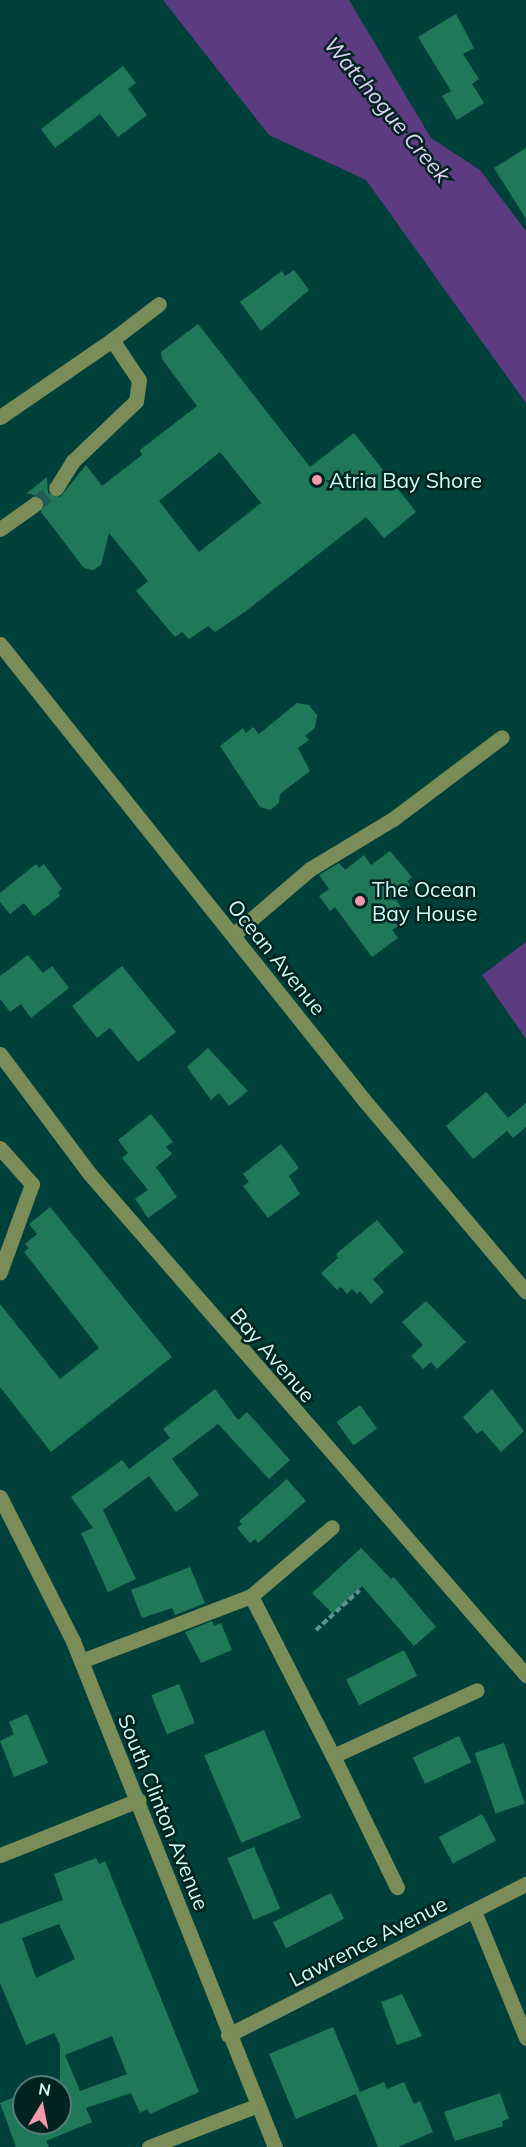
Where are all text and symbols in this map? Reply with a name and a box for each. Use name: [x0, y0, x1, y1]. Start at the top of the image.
water label: Watchogue Creek: [318, 32, 456, 188]
place label: Atria Bay Shore: [329, 467, 482, 493]
marker: Atria Bay Shore: [310, 473, 324, 487]
place label: The Ocean Bay House: [372, 876, 477, 926]
street label: Ocean Avenue: [223, 894, 331, 1020]
marker: The Ocean Bay House: [353, 894, 367, 908]
street label: Bay Avenue: [225, 1303, 321, 1407]
street label: South Clinton Avenue: [113, 1710, 215, 1914]
street label: Lawrence Avenue: [285, 1890, 451, 1992]
north arrow: [12, 2075, 72, 2135]
text: N: [37, 2078, 52, 2100]

